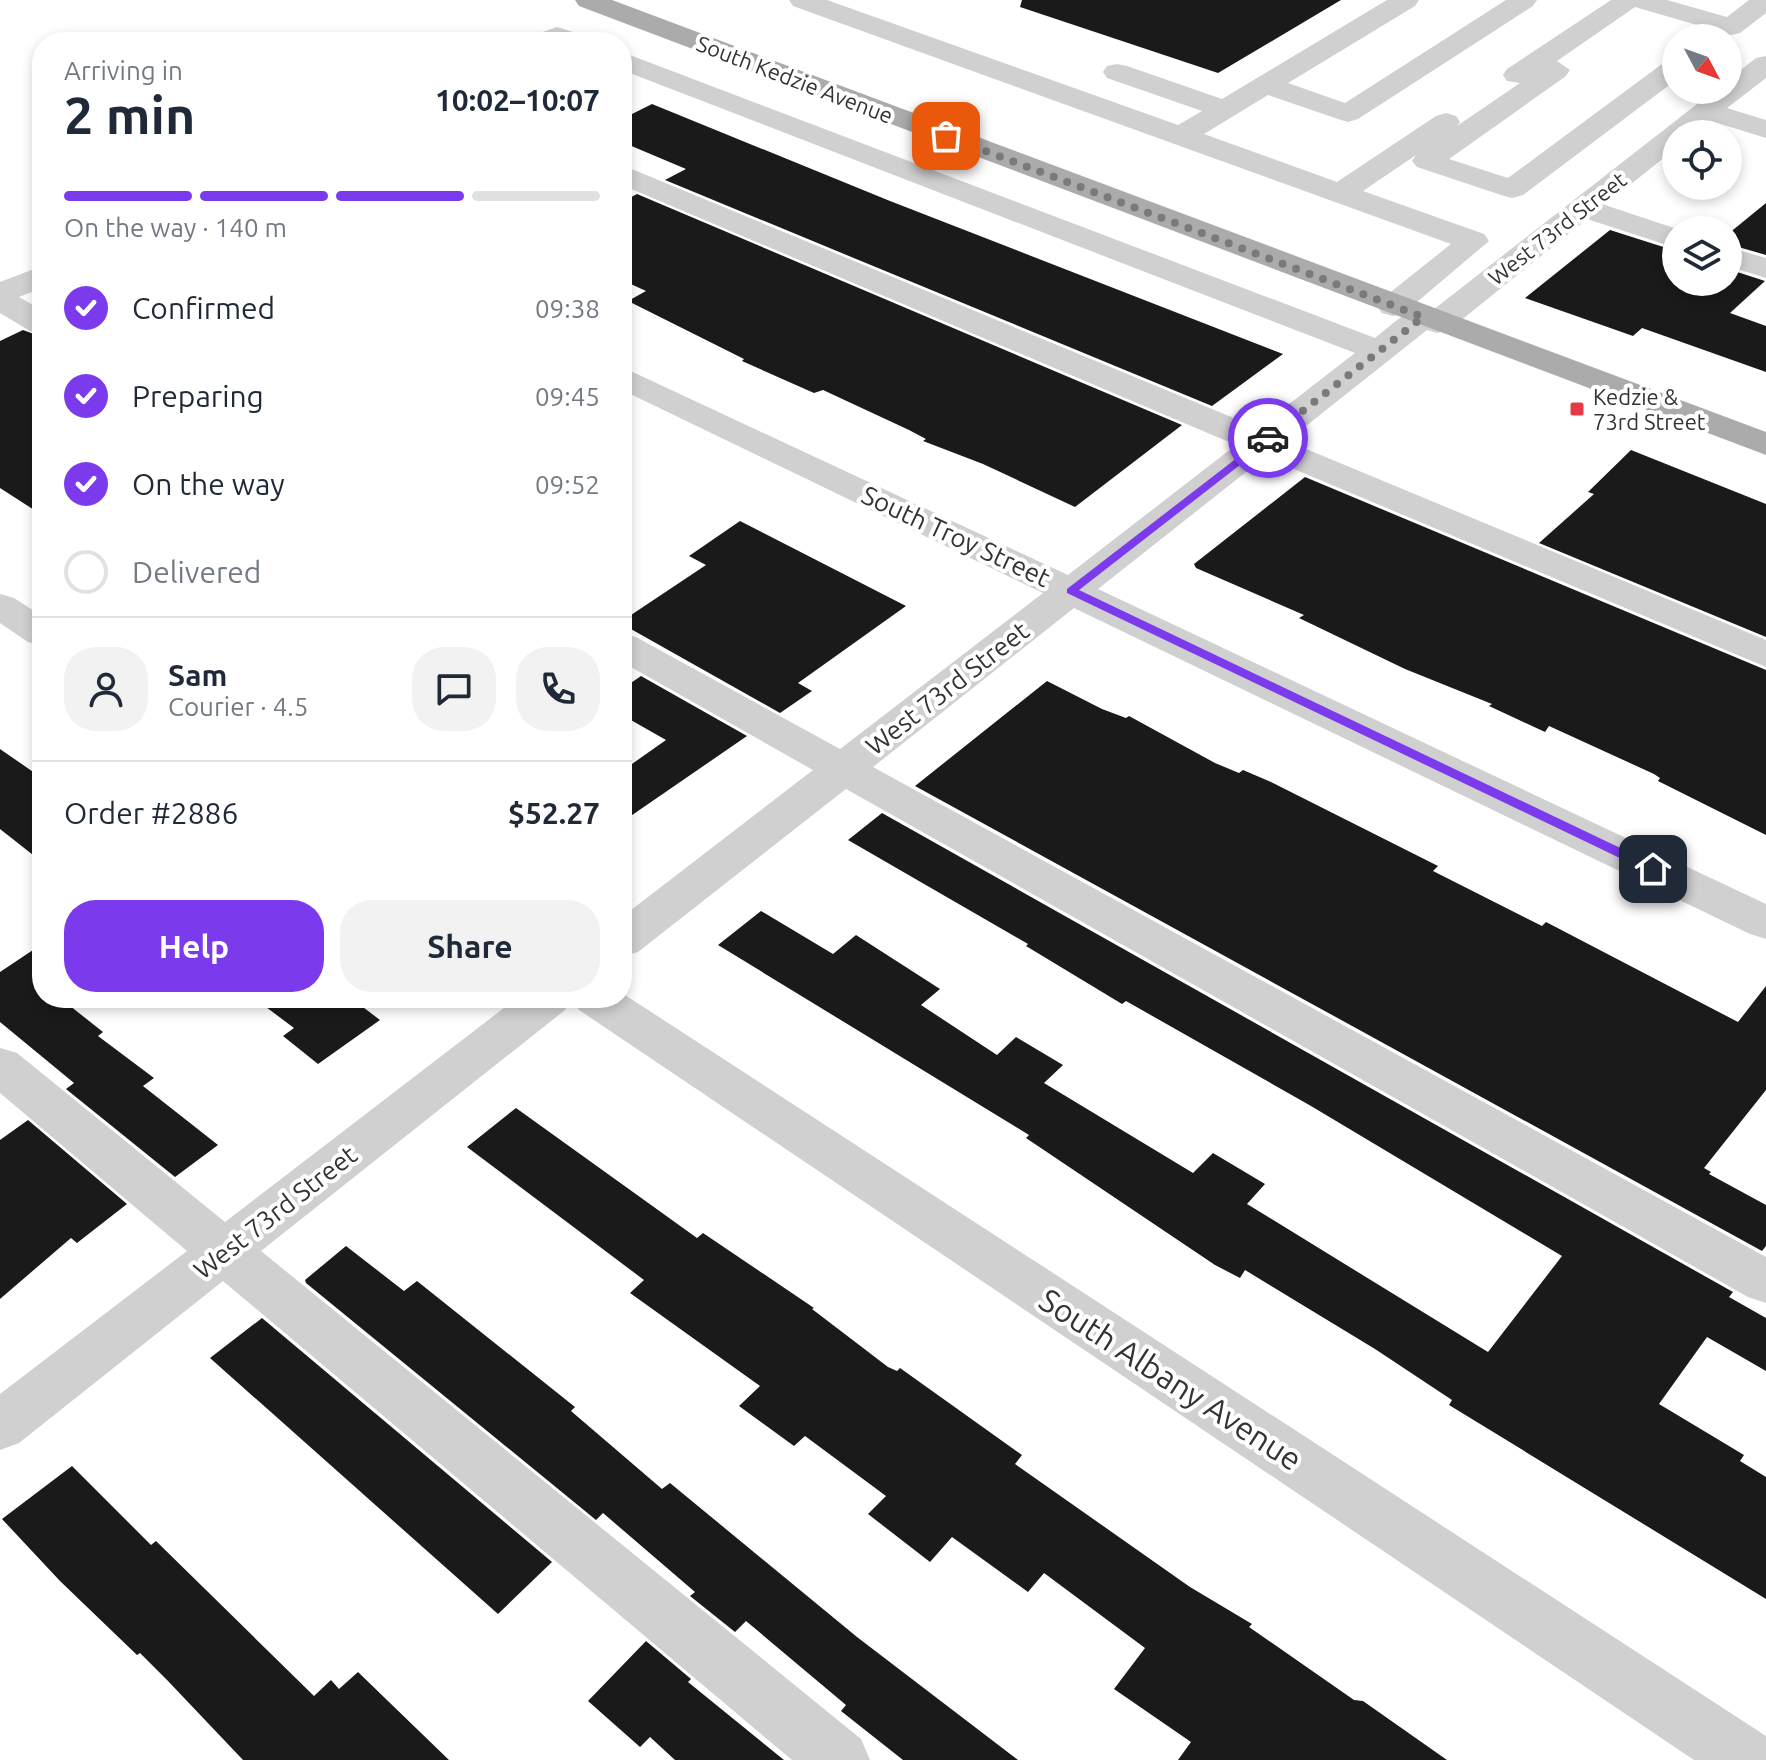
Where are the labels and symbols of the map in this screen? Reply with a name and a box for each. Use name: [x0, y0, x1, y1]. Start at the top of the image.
north arrow: [1662, 24, 1742, 104]
street label: South Kedzie Avenue: [693, 30, 897, 128]
pin: [912, 102, 980, 170]
street label: West 73rd Street: [1483, 166, 1631, 290]
place label: Kedzie & 73rd Street: [1593, 384, 1706, 434]
courier: [1228, 398, 1308, 478]
marker: Kedzie & 73rd Street: [1568, 400, 1586, 418]
street label: South Troy Street: [857, 480, 1055, 592]
street label: West 73rd Street: [860, 616, 1034, 760]
pin: [1619, 835, 1687, 903]
street label: West 73rd Street: [188, 1140, 362, 1284]
street label: South Albany Avenue: [1033, 1281, 1309, 1477]

